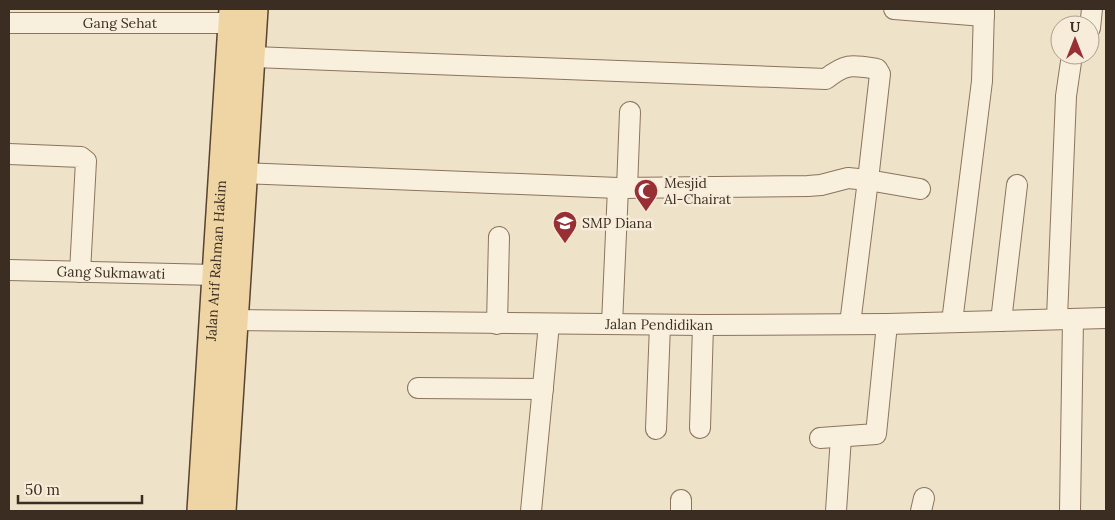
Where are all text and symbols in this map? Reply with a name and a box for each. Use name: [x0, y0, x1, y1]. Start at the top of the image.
street label: Gang Sehat: [83, 14, 158, 32]
north arrow: [1050, 15, 1100, 65]
text: U: [1070, 18, 1081, 36]
place label: Mesjid Al-Chairat: [663, 174, 732, 208]
mosque icon: Mesjid Al-Chairat: [633, 178, 659, 212]
street label: Jalan Arif Rahman Hakim: [202, 179, 230, 342]
school or university icon: SMP Diana: [552, 210, 578, 244]
place label: SMP Diana: [582, 214, 652, 232]
street label: Gang Sukmawati: [56, 262, 166, 283]
street label: Jalan Pendidikan: [604, 315, 713, 334]
scale bar: [18, 472, 141, 504]
text: 50 m: [25, 480, 60, 499]

